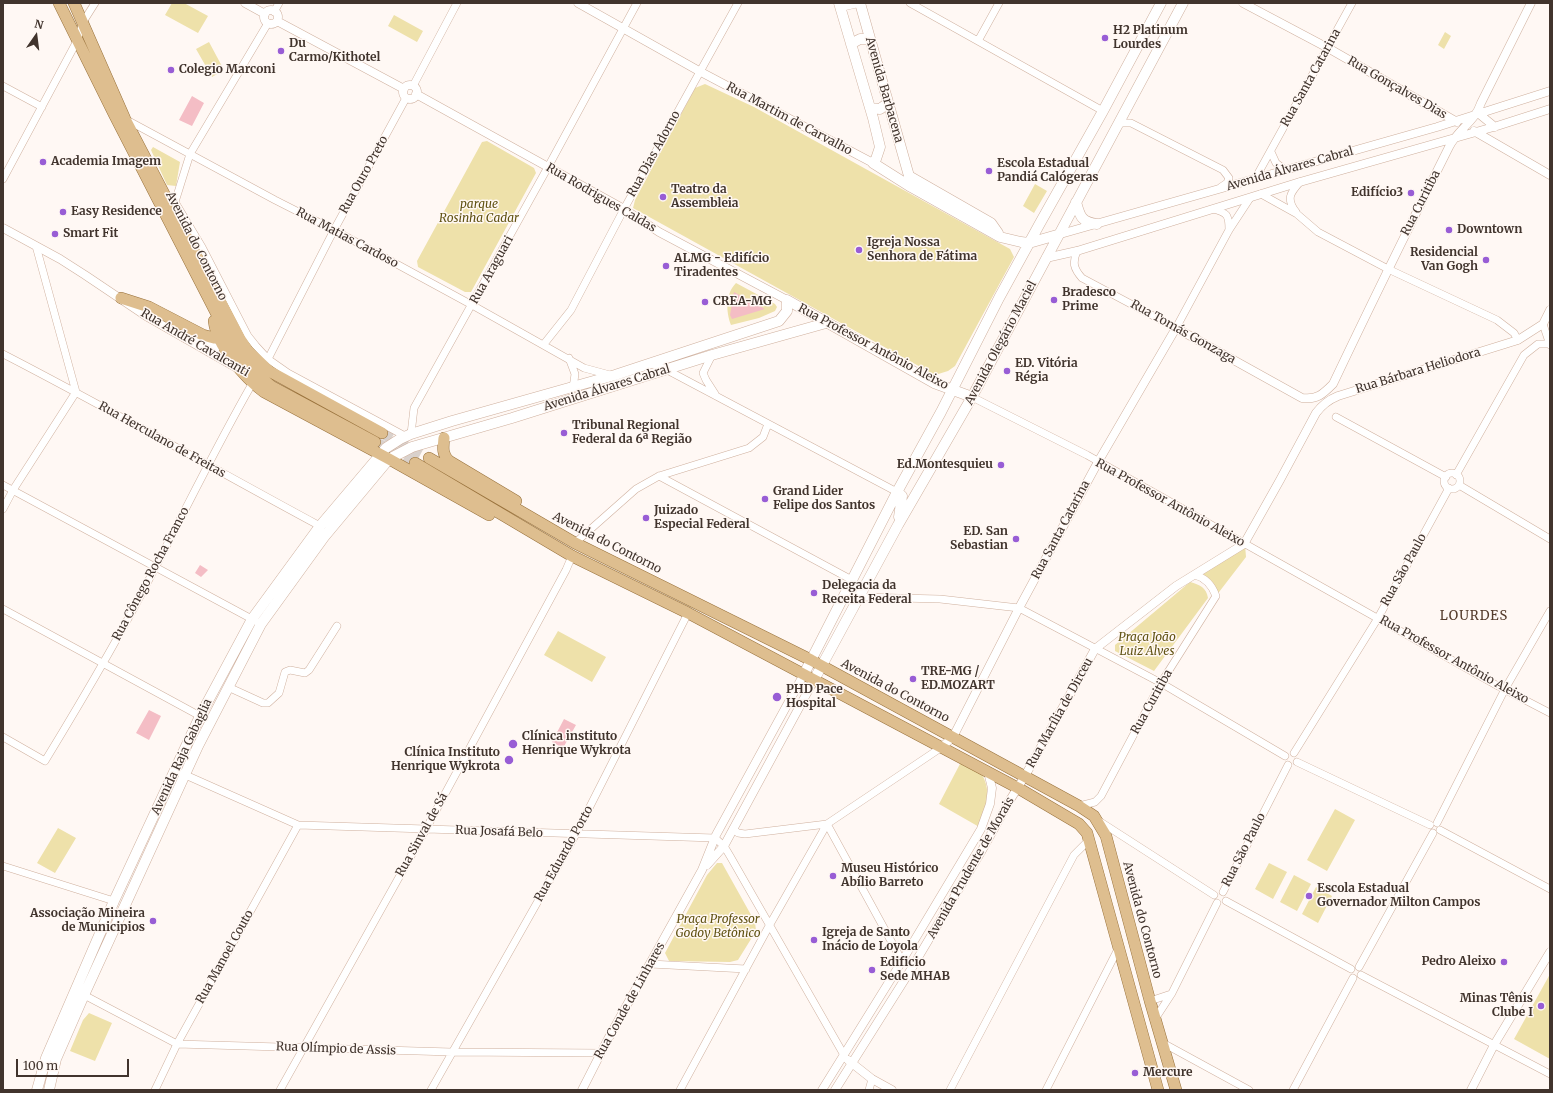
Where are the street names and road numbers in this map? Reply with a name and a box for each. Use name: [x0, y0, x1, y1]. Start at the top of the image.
street label: Rua Santa Catarina: [1278, 27, 1344, 129]
street label: Avenida Barbacena: [862, 35, 906, 145]
street label: Rua Gonçalves Dias: [1345, 54, 1449, 122]
street label: Rua Martim de Carvalho: [724, 80, 854, 158]
street label: Rua Dias Adorno: [624, 108, 684, 200]
street label: Rua Ouro Preto: [337, 134, 391, 216]
street label: Avenida Álvares Cabral: [1225, 144, 1355, 194]
street label: Rua Rodrigues Caldas: [543, 161, 659, 235]
street label: Rua Curitiba: [1398, 168, 1444, 238]
street label: Avenida do Contorno: [162, 189, 230, 303]
street label: Rua Matias Cardoso: [293, 205, 401, 271]
street label: Rua Araguari: [467, 233, 517, 307]
street label: Avenida Olegário Maciel: [962, 278, 1040, 408]
street label: Rua Tomás Gonzaga: [1128, 297, 1238, 367]
street label: Rua Professor Antônio Aleixo: [795, 301, 951, 393]
street label: Rua André Cavalcanti: [138, 306, 252, 380]
street label: Rua Bárbara Heliodora: [1354, 345, 1482, 397]
street label: Avenida Álvares Cabral: [542, 362, 672, 414]
street label: Rua Herculano de Freitas: [96, 399, 228, 481]
street label: Rua Professor Antônio Aleixo: [1093, 456, 1247, 550]
street label: Rua Santa Catarina: [1029, 478, 1093, 582]
street label: Rua Cônego Rocha Franco: [110, 505, 192, 643]
street label: Avenida do Contorno: [550, 509, 664, 577]
street label: Rua São Paulo: [1378, 531, 1430, 609]
street label: Rua Professor Antônio Aleixo: [1377, 613, 1531, 707]
street label: Rua Marília de Dirceu: [1024, 655, 1096, 771]
street label: Avenida do Contorno: [838, 656, 952, 726]
street label: Rua Curitiba: [1128, 667, 1176, 737]
street label: Avenida Raja Gabaglia: [149, 697, 215, 817]
street label: Rua Sinval de Sá: [393, 791, 451, 879]
street label: Avenida Prudente de Morais: [924, 795, 1018, 941]
street label: Rua Eduardo Porto: [532, 804, 596, 904]
street label: Rua São Paulo: [1219, 811, 1269, 889]
street label: Rua Josafá Belo: [455, 823, 543, 841]
street label: Avenida do Contorno: [1119, 860, 1165, 980]
street label: Rua Manoel Couto: [193, 908, 257, 1006]
street label: Rua Conde de Linhares: [592, 940, 668, 1062]
street label: Rua Olímpio de Assis: [276, 1040, 396, 1058]

